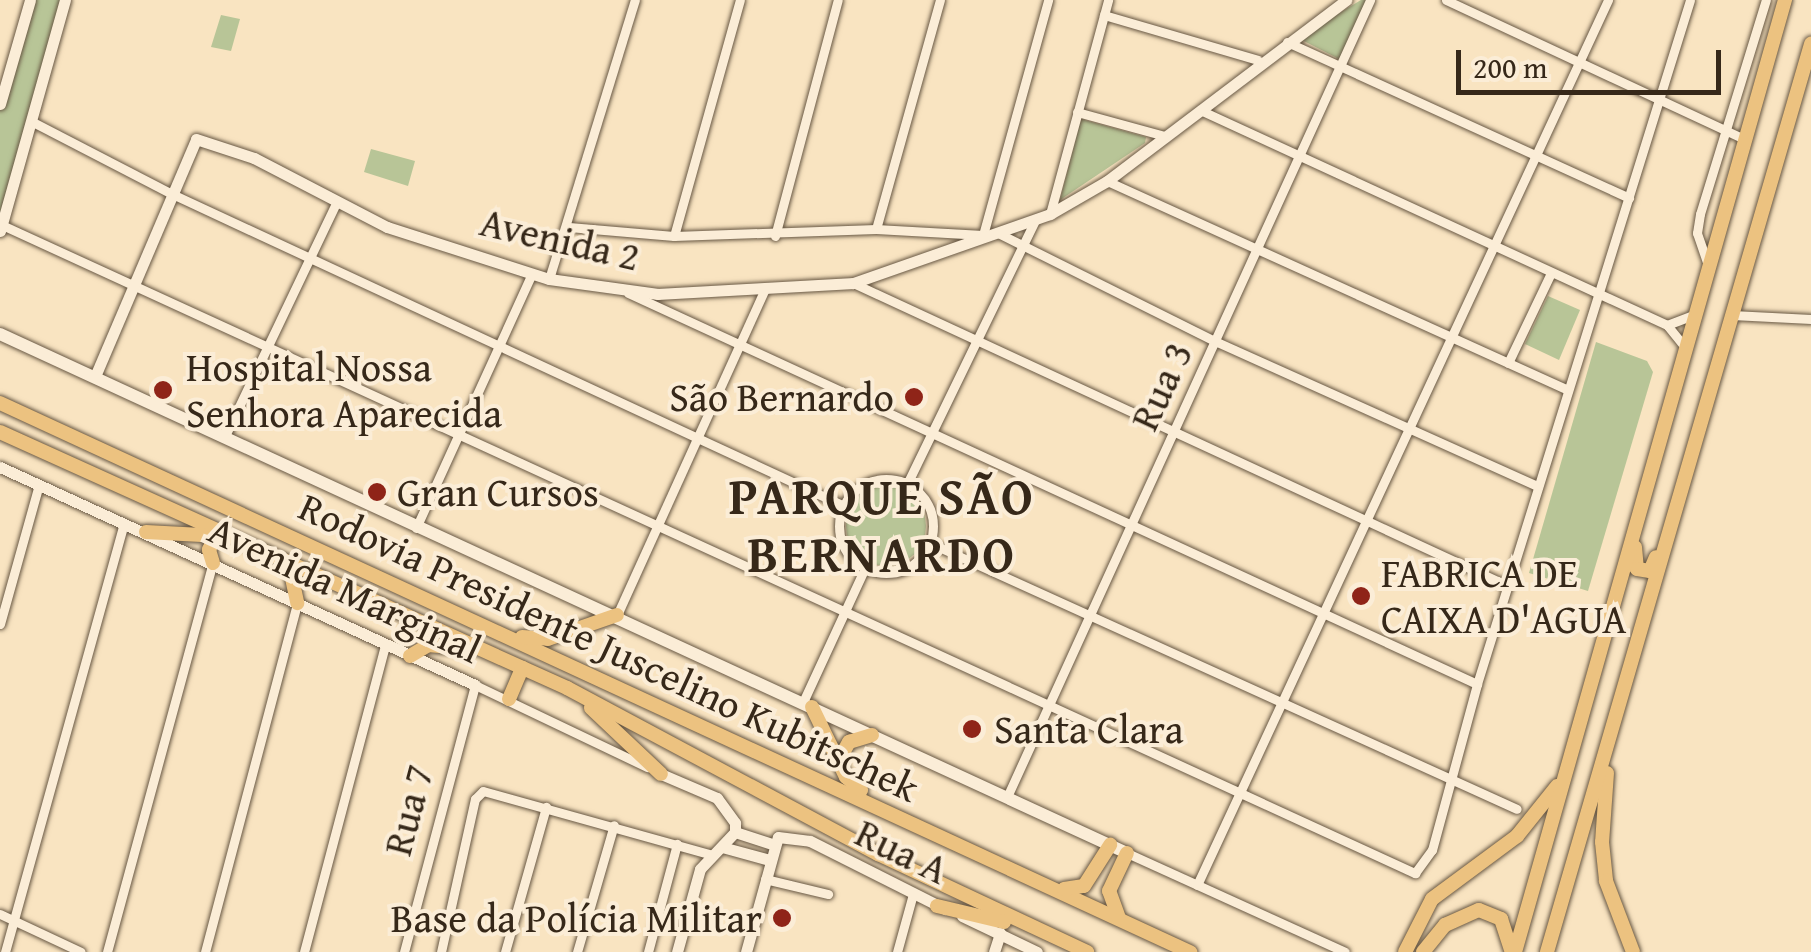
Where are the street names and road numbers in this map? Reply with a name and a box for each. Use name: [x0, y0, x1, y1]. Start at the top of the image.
street label: Avenida 2: [476, 197, 644, 281]
street label: Rua 3: [1120, 334, 1202, 438]
street label: Rodovia Presidente Juscelino Kubitschek: [292, 482, 926, 812]
street label: Avenida Marginal: [201, 505, 489, 673]
street label: Rua 7: [373, 760, 443, 860]
street label: Rua A: [848, 808, 956, 894]

